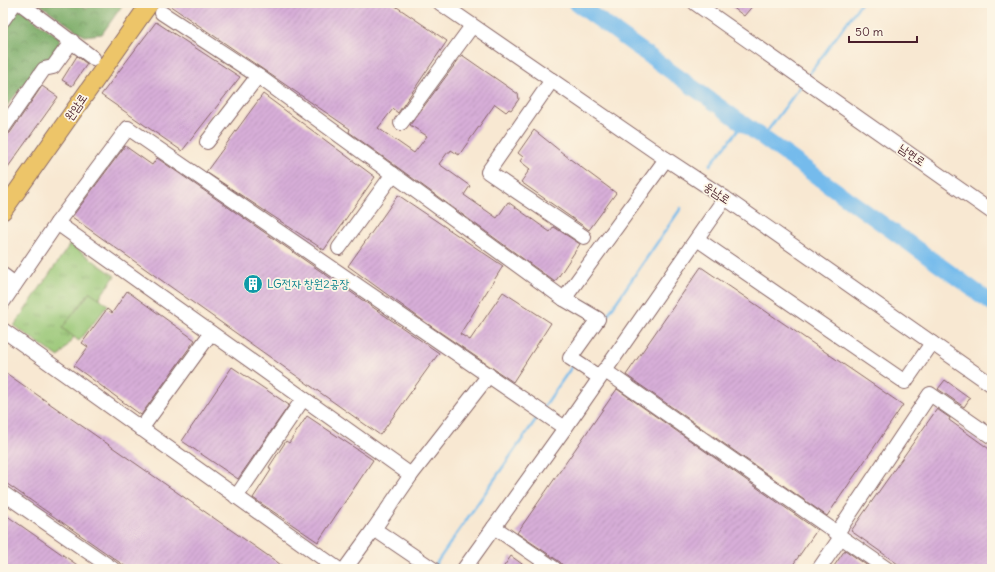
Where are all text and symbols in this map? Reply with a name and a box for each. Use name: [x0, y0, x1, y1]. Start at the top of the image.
scale bar: [849, 18, 917, 44]
text: 50 m: [855, 24, 884, 39]
street label: 완암로: [61, 91, 90, 123]
street label: 남면로: [896, 140, 928, 169]
street label: 웅남로: [701, 178, 733, 207]
building icon: LG전자 창원2공장: [242, 273, 264, 295]
place label: LG전자 창원2공장: [267, 276, 349, 291]

